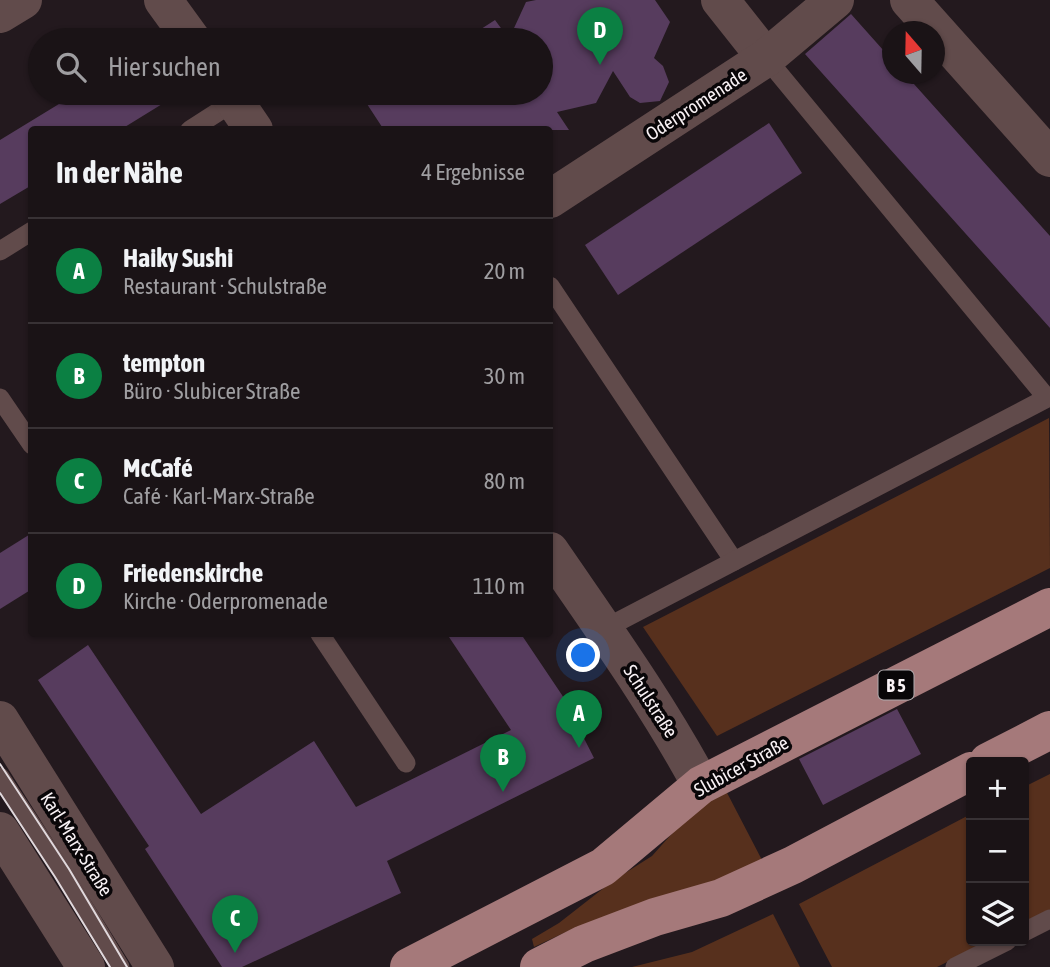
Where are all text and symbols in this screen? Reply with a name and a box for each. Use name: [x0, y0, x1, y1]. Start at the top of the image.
pin: D: [577, 7, 623, 65]
north arrow: [882, 21, 945, 84]
search box: [28, 28, 553, 105]
icon: search: [52, 48, 90, 86]
text: Hier suchen: [108, 52, 221, 82]
street label: Oderpromenade: [641, 63, 751, 145]
text: In der Nähe: [56, 155, 183, 189]
text: 4 Ergebnisse: [421, 159, 525, 185]
text: Haiky Sushi: [123, 243, 233, 273]
text: A: [73, 258, 85, 284]
text: 20 m: [484, 258, 525, 284]
text: Restaurant · Schulstraße: [123, 273, 327, 299]
text: tempton: [123, 348, 205, 378]
text: B: [74, 363, 84, 389]
text: 30 m: [484, 363, 525, 389]
text: Büro · Slubicer Straße: [123, 378, 300, 404]
text: McCafé: [123, 453, 193, 483]
text: C: [74, 468, 84, 494]
text: 80 m: [484, 468, 525, 494]
text: Café · Karl-Marx-Straße: [123, 483, 315, 509]
text: Friedenskirche: [123, 558, 263, 588]
text: D: [73, 573, 85, 599]
text: 110 m: [473, 573, 525, 599]
text: Kirche · Oderpromenade: [123, 588, 328, 614]
your location: [566, 638, 600, 672]
street label: Schulstraße: [619, 661, 683, 741]
road number: B 5: [878, 670, 914, 700]
pin: A: [556, 690, 602, 748]
street label: Slubicer Straße: [690, 731, 792, 801]
pin: B: [480, 734, 526, 792]
map controls: [966, 757, 1029, 946]
button: +: [966, 757, 1029, 820]
street label: Karl-Marx-Straße: [36, 788, 118, 900]
button: −: [966, 820, 1029, 883]
button: layers: [966, 883, 1029, 946]
pin: C: [212, 895, 258, 953]

